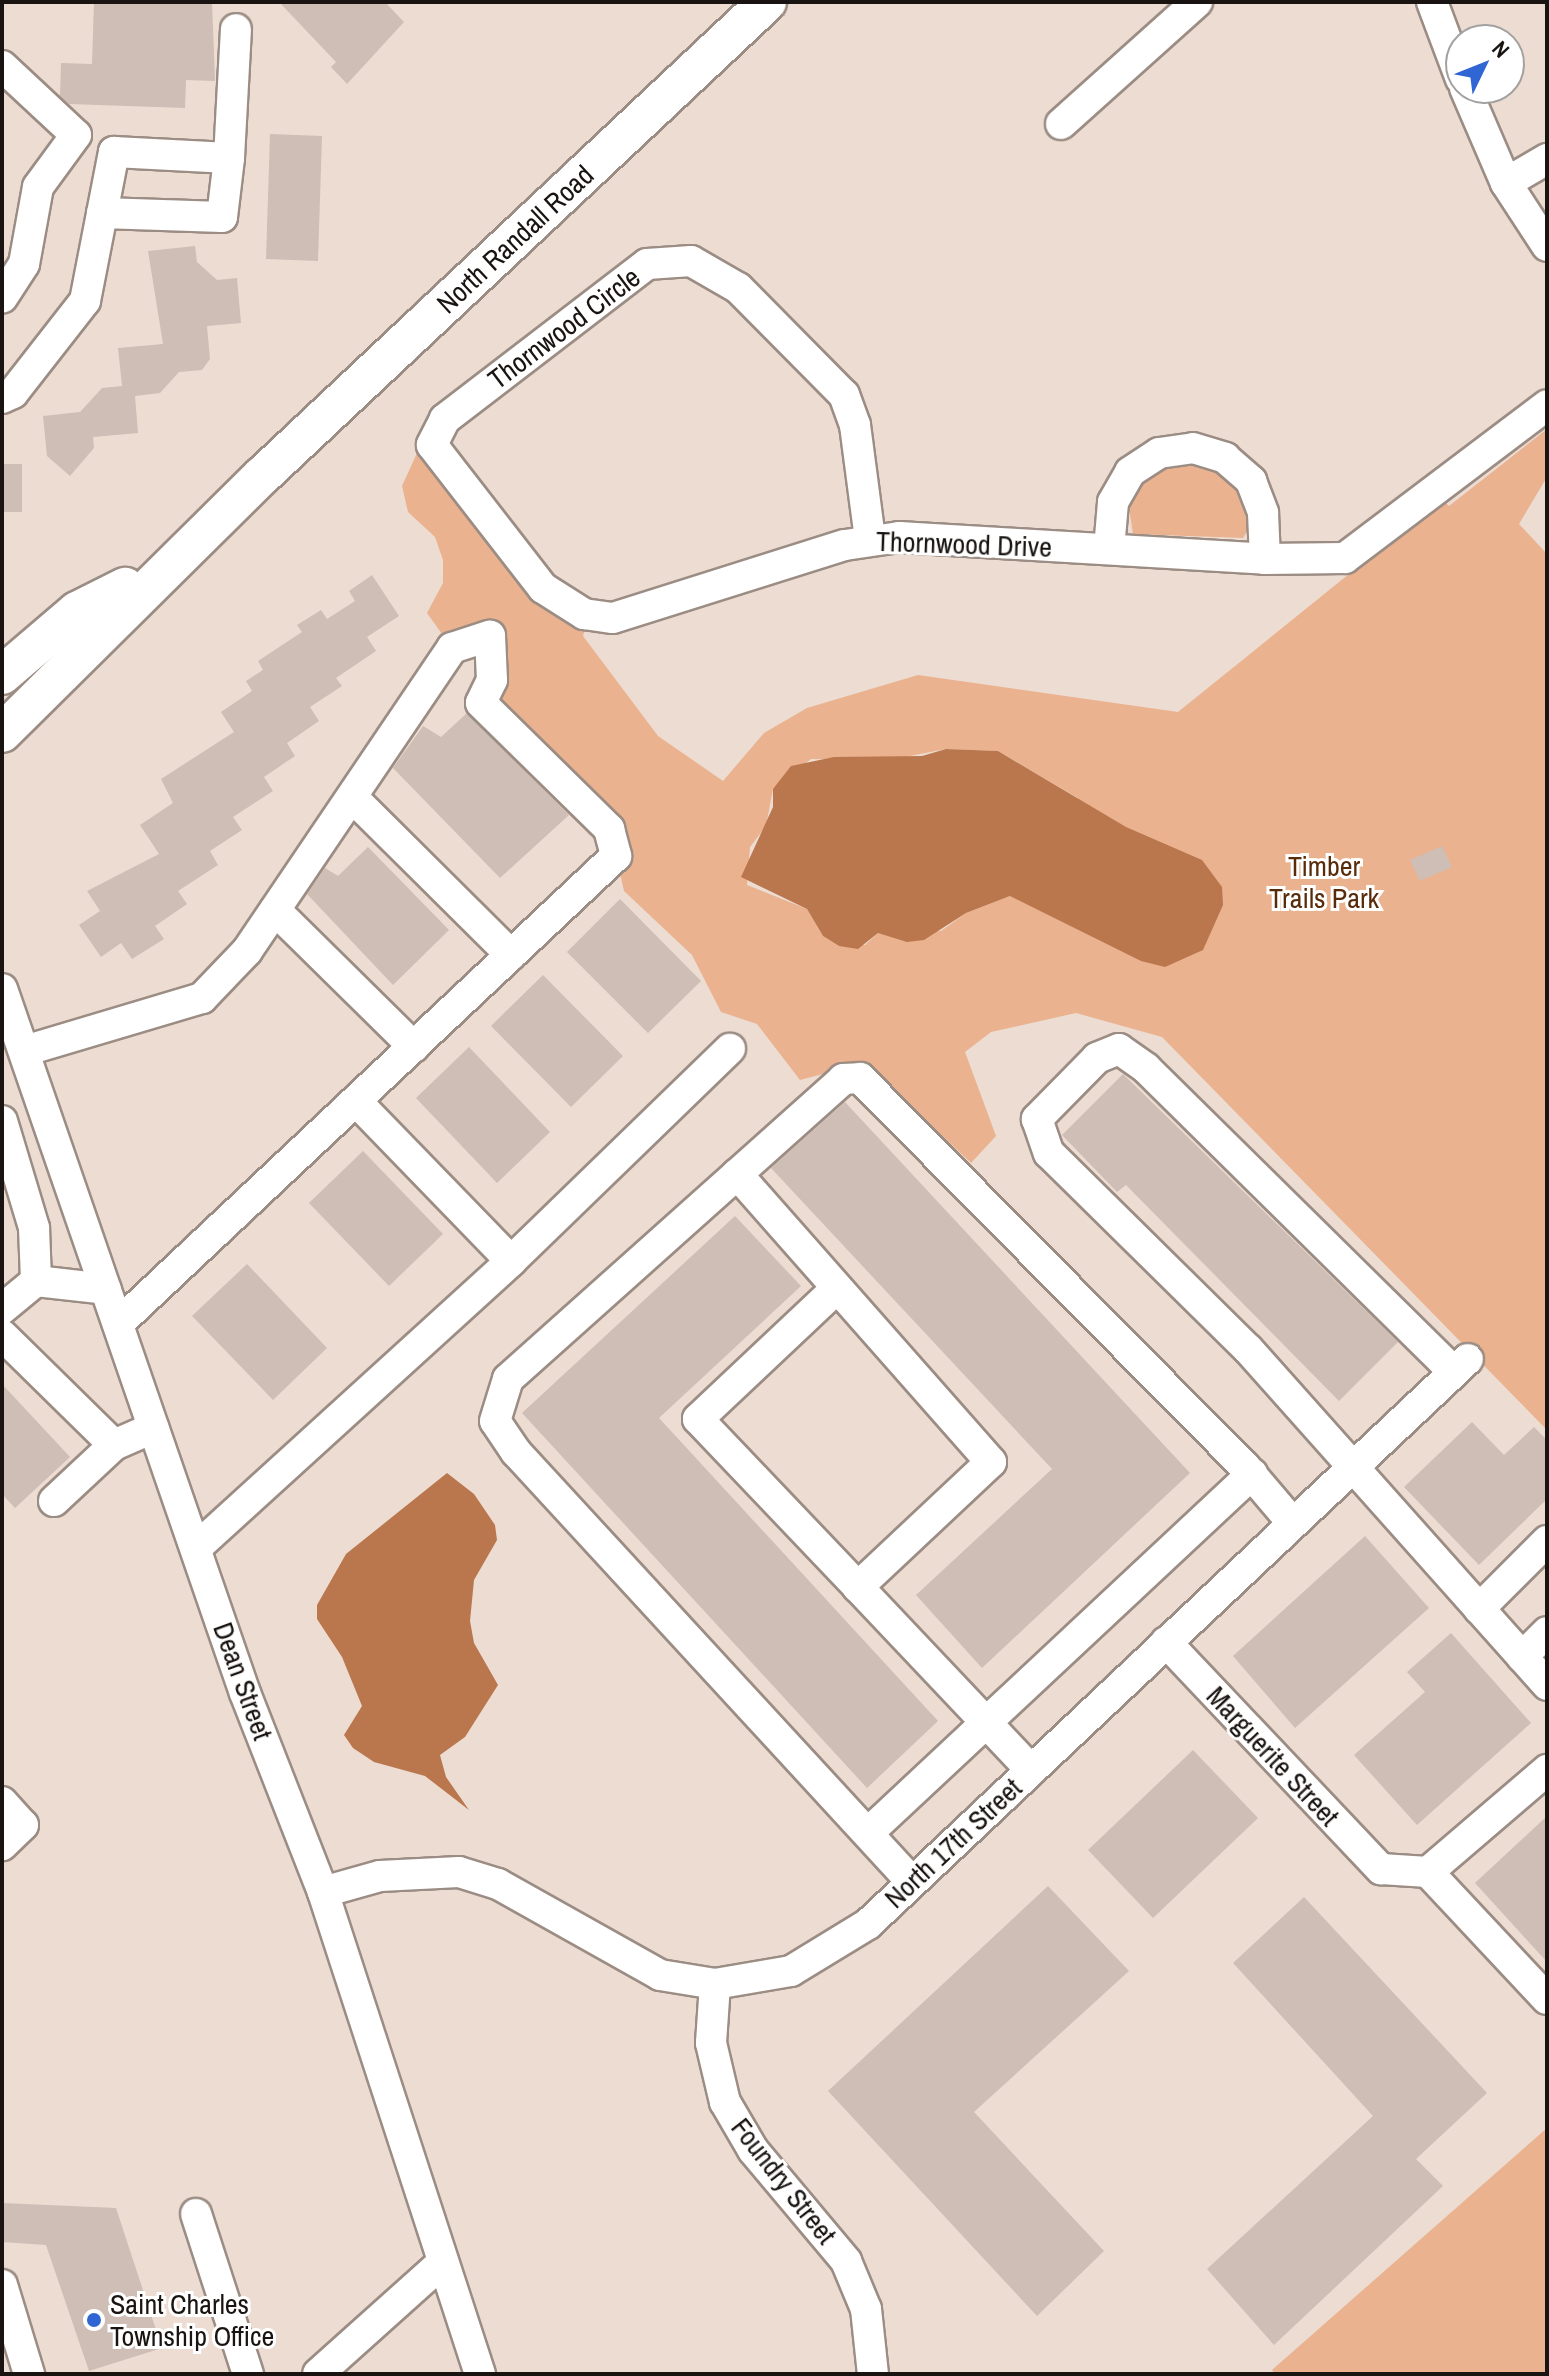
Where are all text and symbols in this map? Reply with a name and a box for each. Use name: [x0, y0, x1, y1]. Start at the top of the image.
north arrow: [1445, 24, 1525, 104]
text: N: [1486, 34, 1517, 64]
street label: North Randall Road: [430, 158, 600, 320]
street label: Thornwood Circle: [482, 260, 646, 396]
street label: Thornwood Drive: [875, 524, 1053, 564]
park label: Timber Trails Park: [1269, 849, 1379, 915]
street label: Dean Street: [206, 1618, 280, 1744]
street label: Marguerite Street: [1200, 1679, 1346, 1833]
street label: North 17th Street: [878, 1771, 1028, 1915]
street label: Foundry Street: [724, 2111, 844, 2251]
place label: Saint Charles Township Office: [110, 2287, 274, 2353]
marker: Saint Charles Township Office: [85, 2311, 103, 2329]

